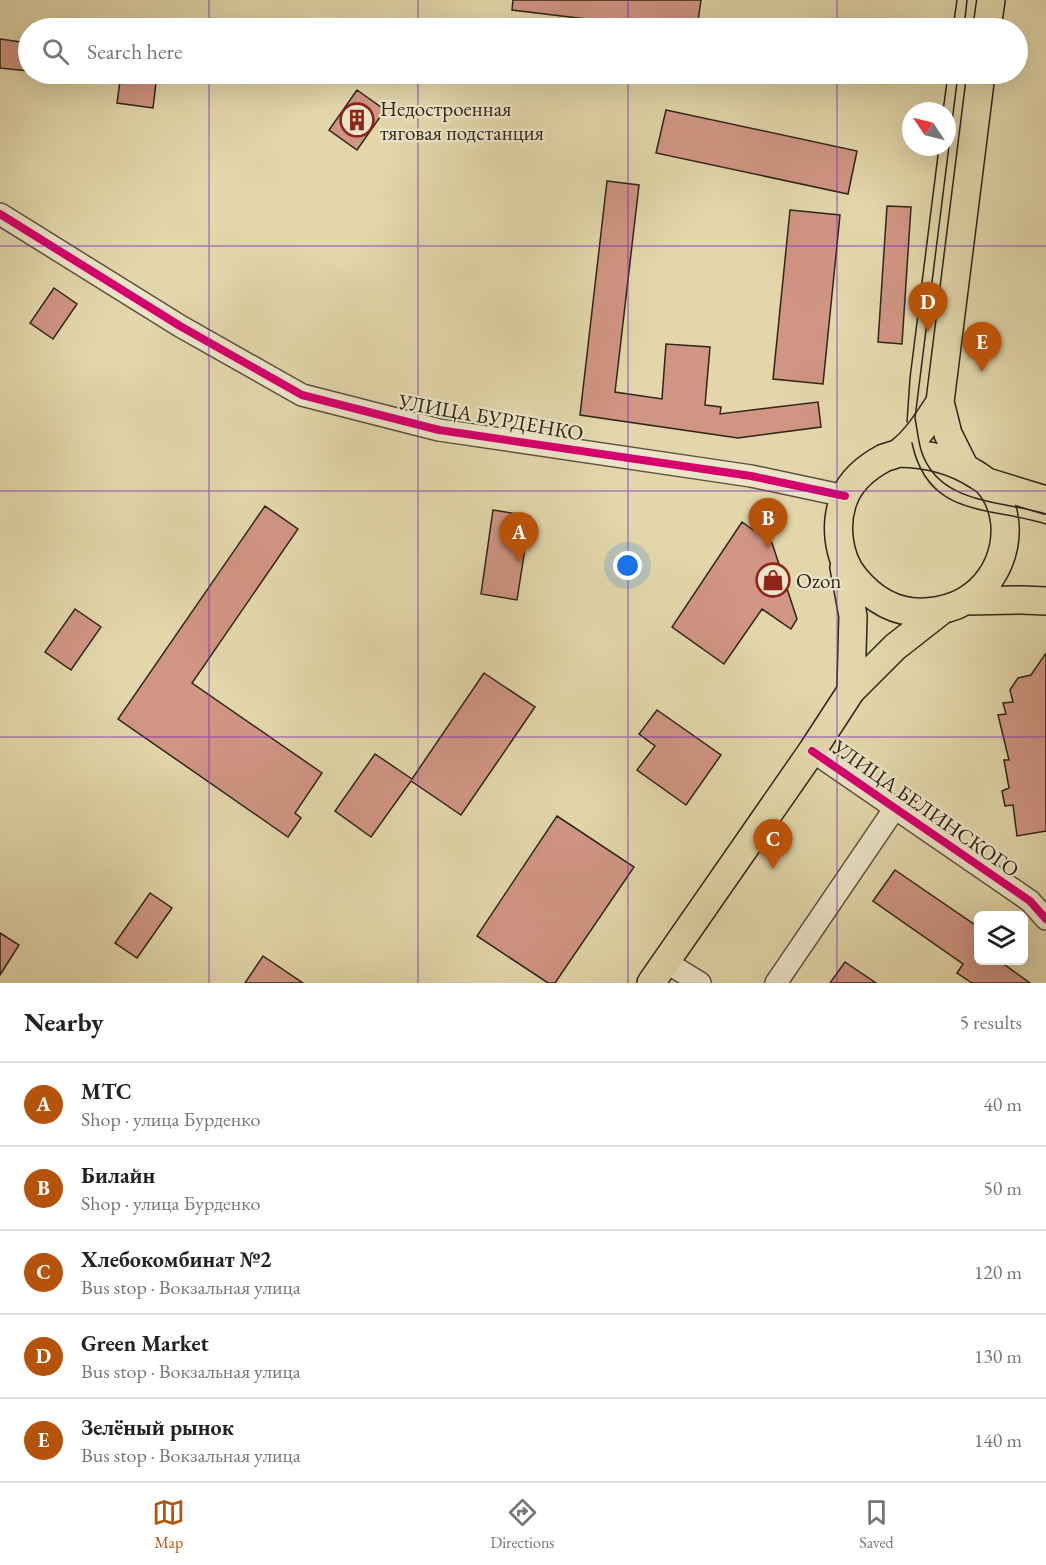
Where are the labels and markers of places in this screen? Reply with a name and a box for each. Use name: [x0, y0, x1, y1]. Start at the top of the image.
place label: Недостроенная тяговая подстанция: [380, 95, 544, 146]
building icon: Недостроенная тяговая подстанция: [339, 102, 375, 138]
pin: D: [908, 282, 948, 332]
pin: E: [962, 322, 1002, 372]
pin: B: [748, 498, 788, 548]
pin: A: [500, 512, 538, 562]
shop icon: Ozon: [755, 562, 791, 598]
place label: Ozon: [796, 567, 841, 594]
pin: C: [754, 820, 792, 869]

